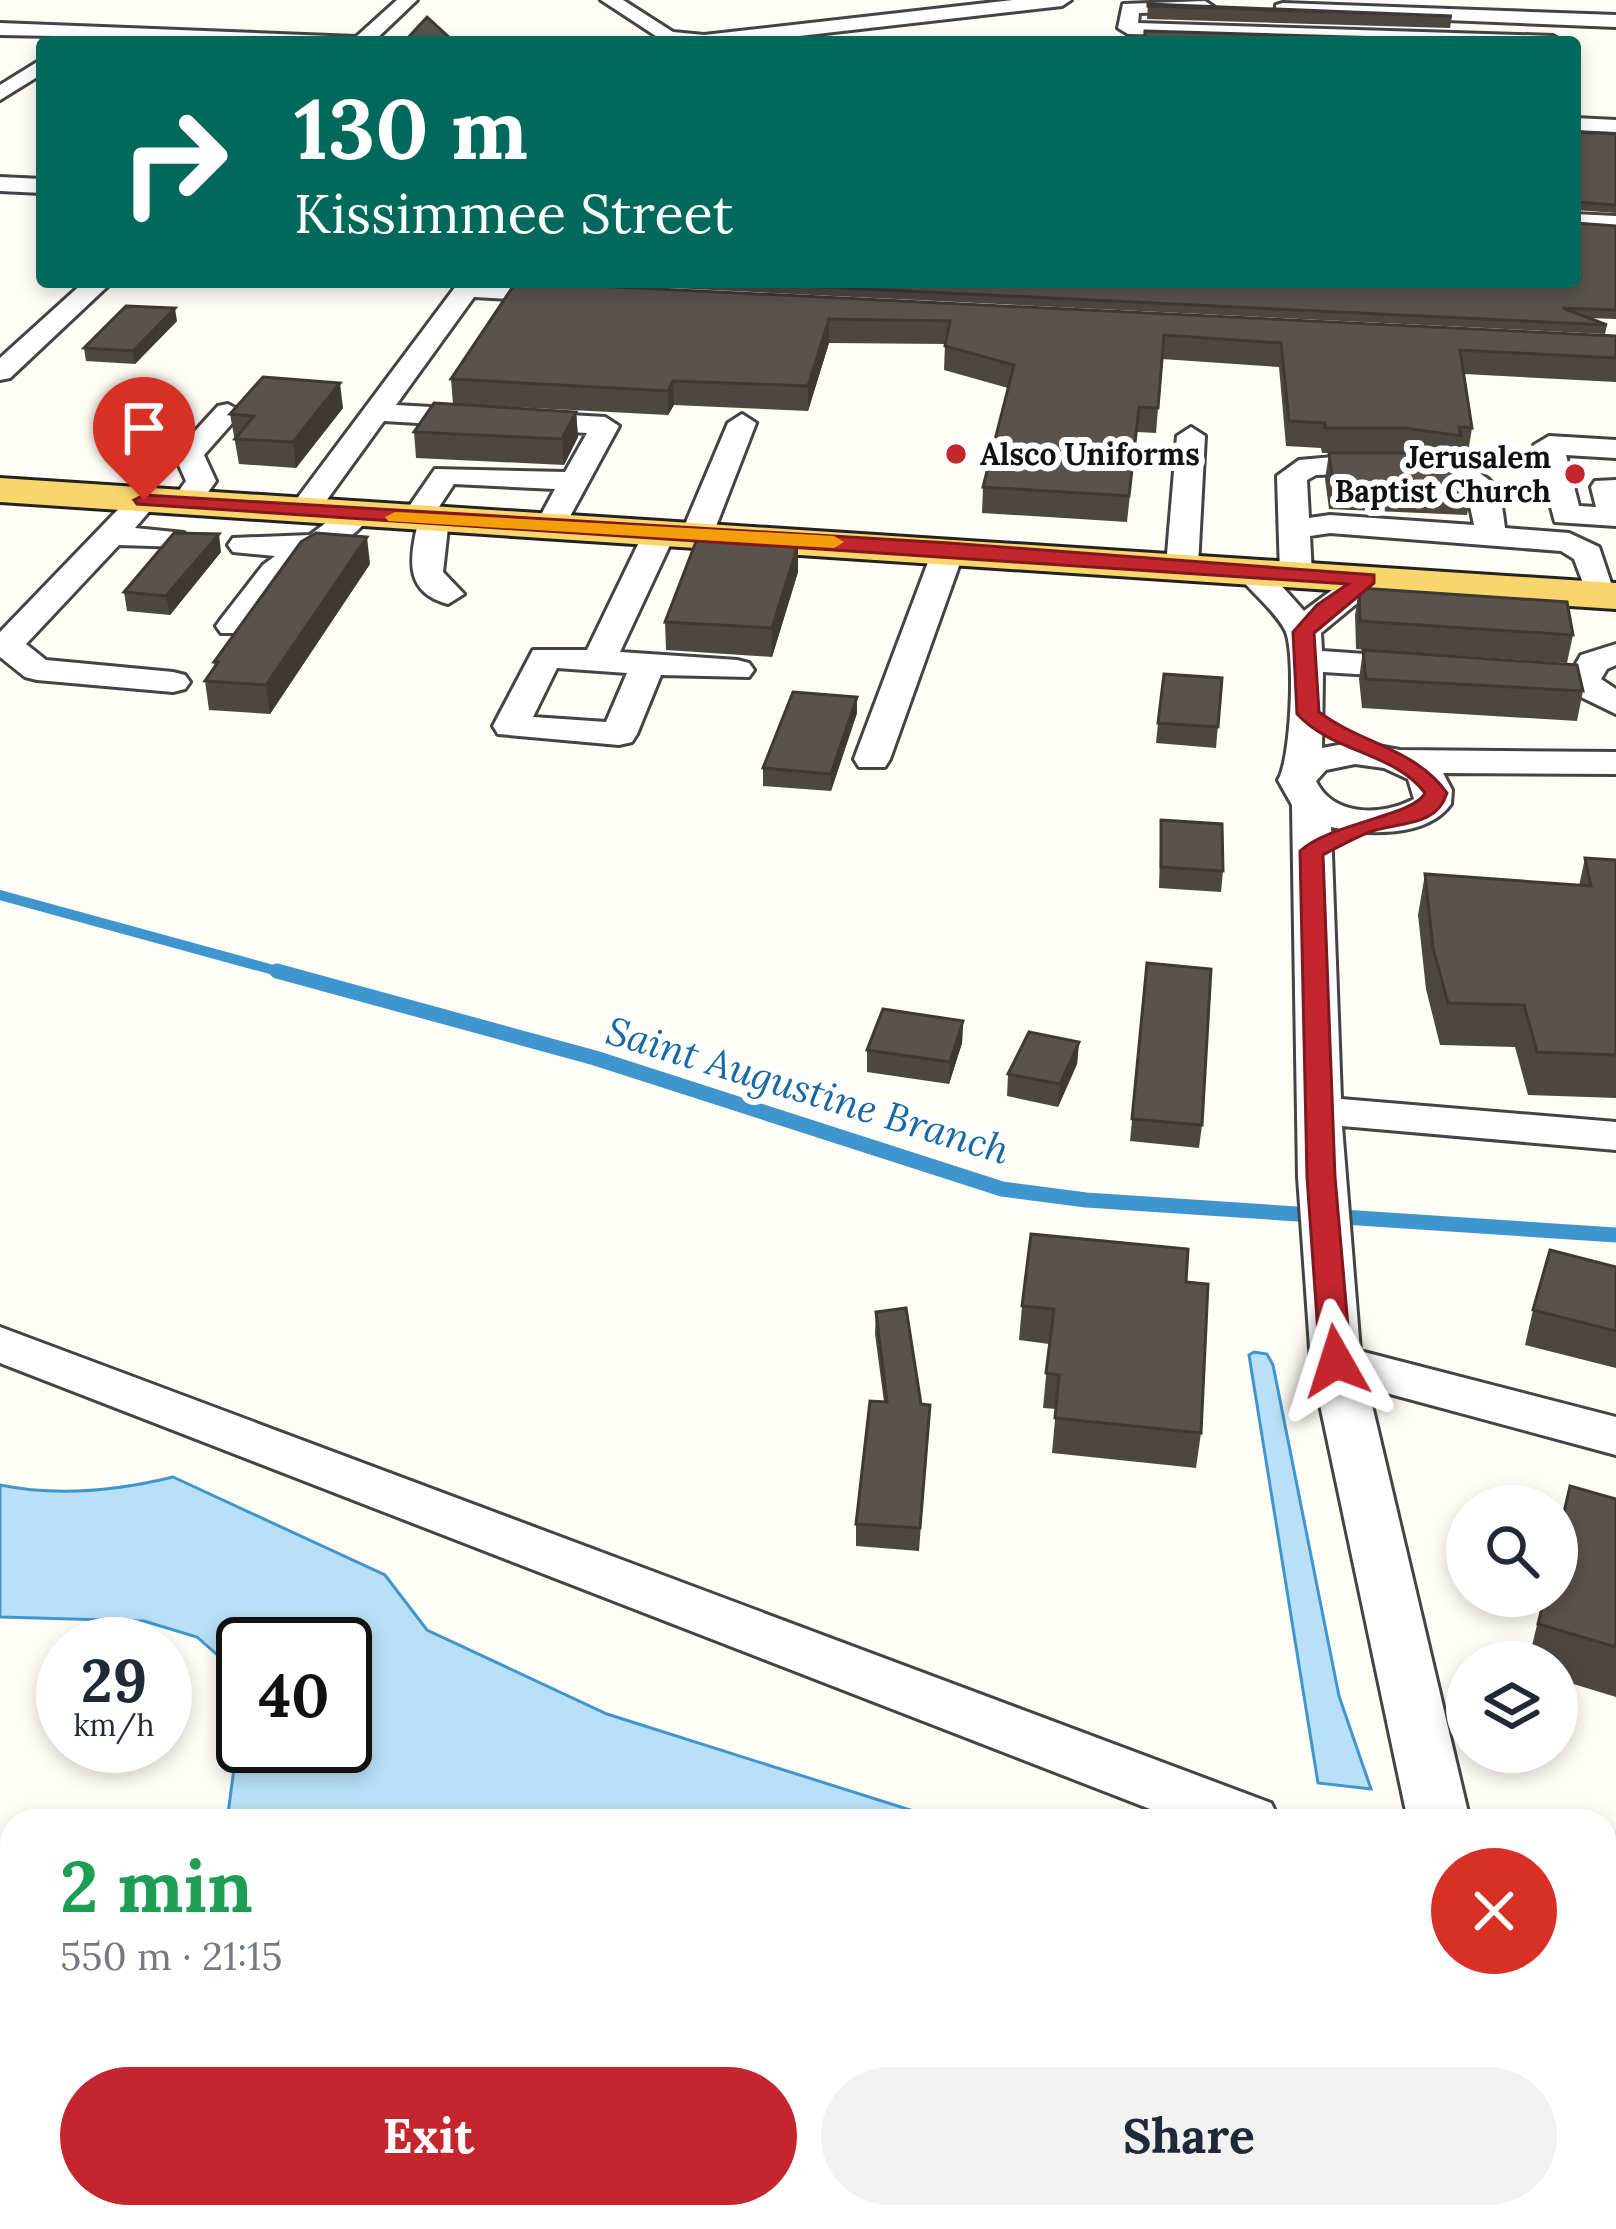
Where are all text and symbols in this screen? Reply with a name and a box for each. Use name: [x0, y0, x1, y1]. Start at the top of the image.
text: 130 m: [294, 74, 528, 182]
icon: right: [96, 84, 252, 240]
text: Kissimmee Street: [294, 179, 733, 248]
pin: [93, 377, 195, 500]
icon: arrive: [111, 395, 177, 461]
place label: Alsco Uniforms: [980, 435, 1200, 473]
place label: Jerusalem Baptist Church: [1334, 438, 1551, 510]
marker: Alsco Uniforms: [943, 441, 969, 467]
marker: Jerusalem Baptist Church: [1562, 461, 1588, 487]
water label: Saint Augustine Branch: [600, 1005, 1016, 1175]
position arrow: [1273, 1298, 1399, 1424]
map controls: [1446, 1485, 1578, 1773]
button: search: [1446, 1485, 1578, 1617]
speed limit sign: 40: [216, 1617, 372, 1773]
button: layers: [1446, 1641, 1578, 1773]
text: 29: [81, 1642, 147, 1718]
text: km/h: [73, 1706, 155, 1744]
text: 2 min: [60, 1840, 253, 1932]
button: close: [1431, 1848, 1557, 1974]
text: 550 m · 21:15: [60, 1931, 282, 1981]
button: Exit: [60, 2067, 797, 2205]
button: Share: [821, 2067, 1557, 2205]

